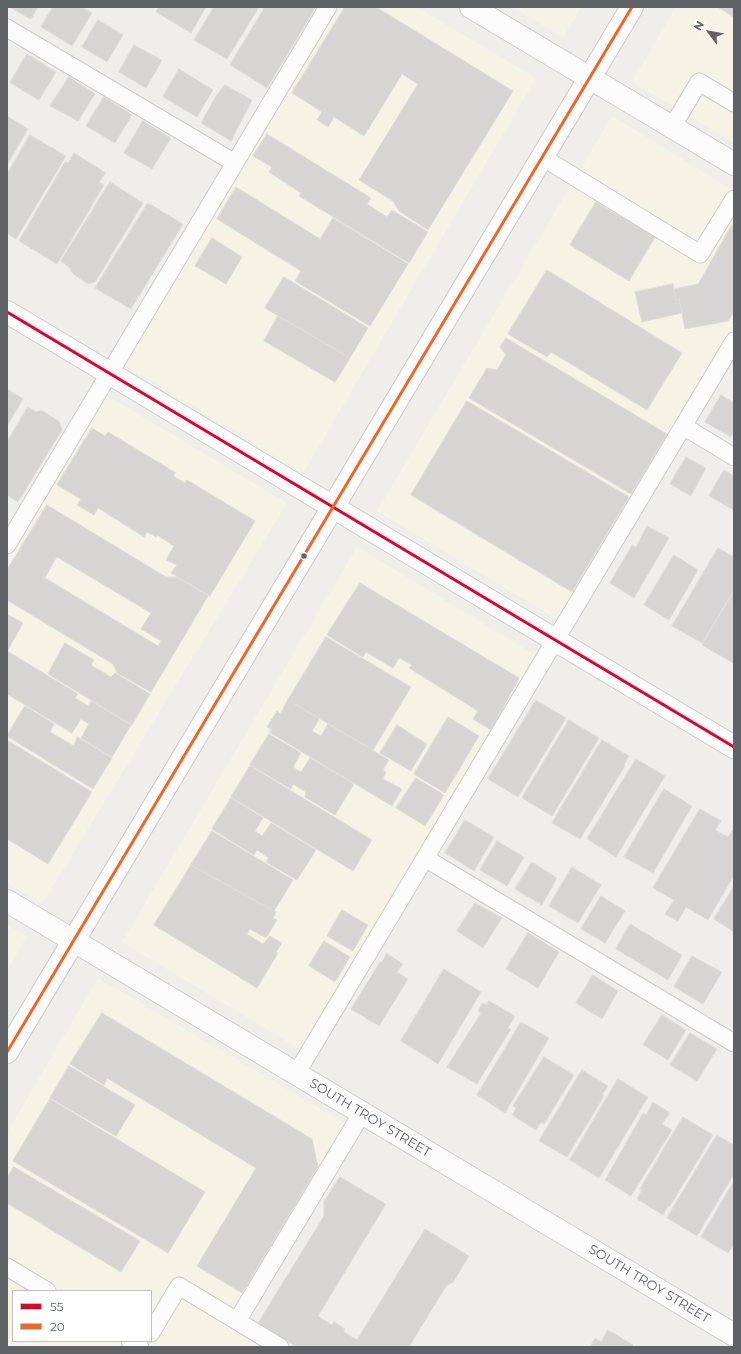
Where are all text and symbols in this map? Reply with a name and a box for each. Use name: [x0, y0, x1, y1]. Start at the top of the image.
north arrow: [689, 12, 729, 52]
text: N: [691, 18, 707, 33]
unlabelled marker: [299, 551, 309, 561]
street label: SOUTH TROY STREET: [306, 1075, 434, 1161]
street label: SOUTH TROY STREET: [585, 1241, 713, 1327]
legend: [12, 1290, 152, 1342]
text: 55: [50, 1299, 64, 1314]
text: 20: [50, 1319, 65, 1334]

